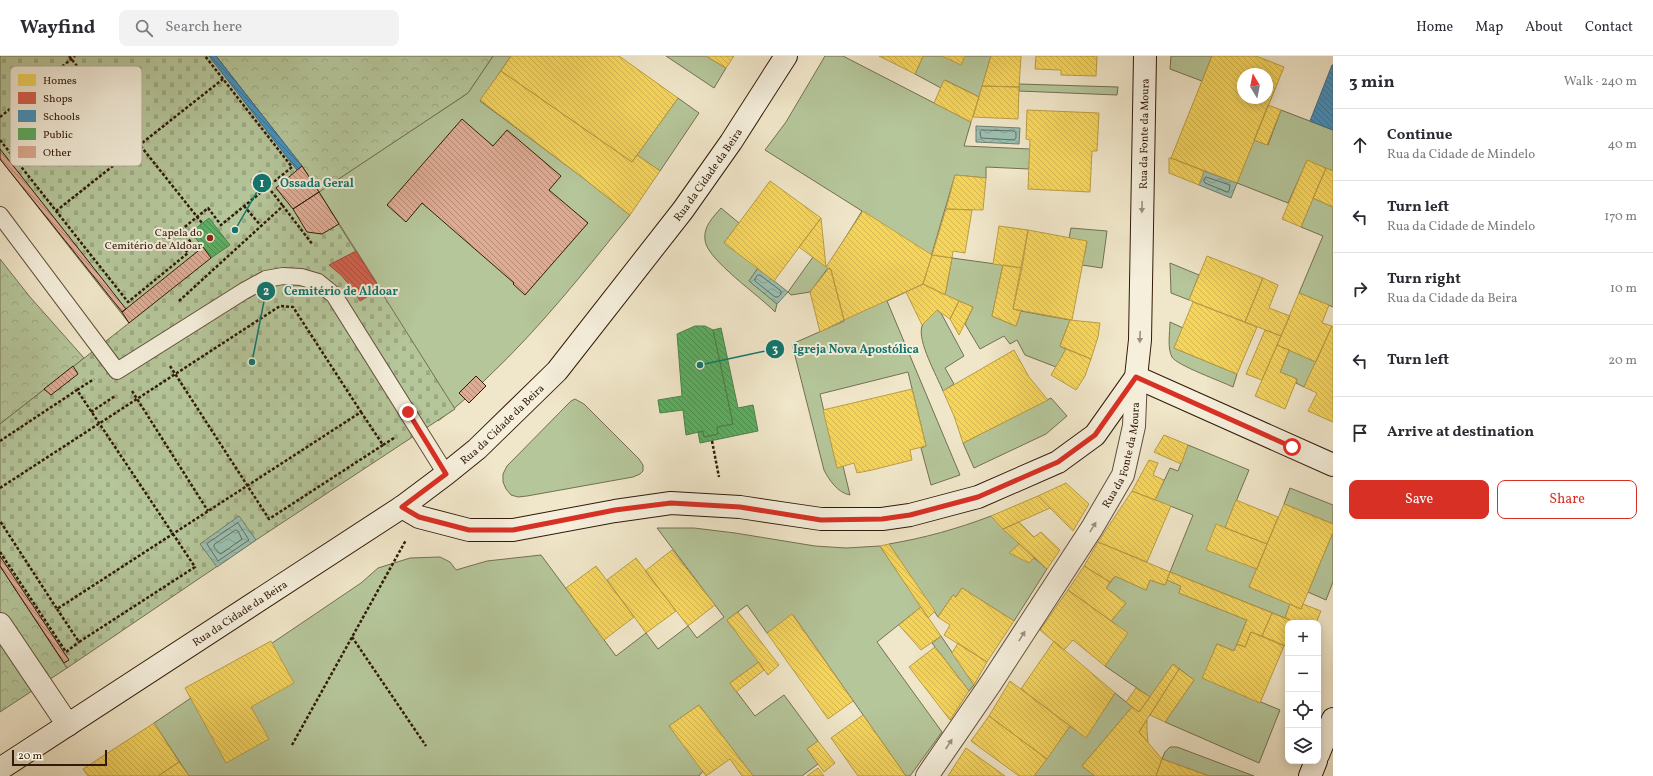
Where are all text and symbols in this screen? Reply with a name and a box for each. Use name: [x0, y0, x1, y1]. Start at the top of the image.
search box: [119, 10, 399, 46]
text: Wayfind: [20, 15, 95, 41]
icon: search: [133, 17, 155, 39]
text: Search here: [165, 17, 242, 38]
text: Home: [1416, 18, 1453, 37]
text: Map: [1475, 18, 1503, 37]
text: About: [1525, 18, 1563, 37]
text: Contact: [1585, 18, 1633, 37]
legend: [10, 66, 142, 166]
north arrow: [1237, 68, 1273, 104]
text: 3 min: [1349, 71, 1395, 94]
text: Walk · 240 m: [1564, 73, 1637, 91]
text: Homes: [43, 74, 77, 89]
street label: Rua da Fonte da Moura: [1137, 78, 1154, 189]
text: Shops: [43, 92, 73, 107]
text: Schools: [43, 110, 80, 125]
text: Continue: [1387, 125, 1452, 146]
street label: Rua da Cidade da Beira: [671, 126, 747, 225]
text: Public: [43, 128, 73, 143]
icon: ahead: [1349, 134, 1371, 156]
text: 40 m: [1608, 136, 1637, 154]
text: Other: [43, 146, 72, 161]
text: Rua da Cidade de Mindelo: [1387, 146, 1535, 164]
callout: Ossada Geral: [252, 171, 361, 195]
text: 1: [260, 176, 265, 192]
text: Ossada Geral: [280, 176, 354, 192]
text: Turn left: [1387, 197, 1449, 218]
one-way arrow: [1138, 201, 1145, 213]
icon: left: [1349, 206, 1371, 228]
text: 170 m: [1604, 208, 1637, 226]
text: Rua da Cidade de Mindelo: [1387, 218, 1535, 236]
place label: Capela do Cemitério de Aldoar: [105, 226, 202, 254]
marker: Capela do Cemitério de Aldoar: [205, 233, 215, 243]
text: Turn right: [1387, 269, 1461, 290]
icon: right: [1349, 278, 1371, 300]
callout: Cemitério de Aldoar: [256, 279, 406, 303]
text: 10 m: [1610, 280, 1637, 298]
text: 2: [263, 284, 269, 300]
text: Cemitério de Aldoar: [284, 284, 398, 300]
text: Rua da Cidade da Beira: [1387, 290, 1518, 308]
one-way arrow: [1136, 331, 1143, 343]
callout: Igreja Nova Apostólica: [765, 337, 927, 361]
text: 3: [772, 342, 778, 358]
text: Igreja Nova Apostólica: [793, 342, 919, 358]
icon: left: [1349, 350, 1371, 372]
text: Turn left: [1387, 350, 1449, 371]
text: 20 m: [1608, 352, 1637, 370]
street label: Rua da Cidade da Beira: [458, 381, 549, 469]
street label: Rua da Fonte da Moura: [1099, 401, 1144, 511]
route end: [399, 403, 417, 421]
icon: arrive: [1349, 422, 1371, 444]
text: Arrive at destination: [1387, 422, 1534, 443]
route start: [1283, 438, 1301, 456]
button: Save: [1349, 480, 1489, 519]
button: Share: [1497, 480, 1637, 519]
one-way arrow: [1089, 521, 1096, 533]
street label: Rua da Cidade da Beira: [190, 577, 291, 651]
map controls: [1285, 620, 1321, 764]
button: +: [1285, 620, 1321, 656]
one-way arrow: [1018, 631, 1026, 641]
button: −: [1285, 656, 1321, 692]
button: locate: [1285, 692, 1321, 728]
button: layers: [1285, 728, 1321, 764]
one-way arrow: [945, 739, 953, 749]
scale bar: [12, 748, 107, 767]
text: 20 m: [18, 749, 42, 764]

